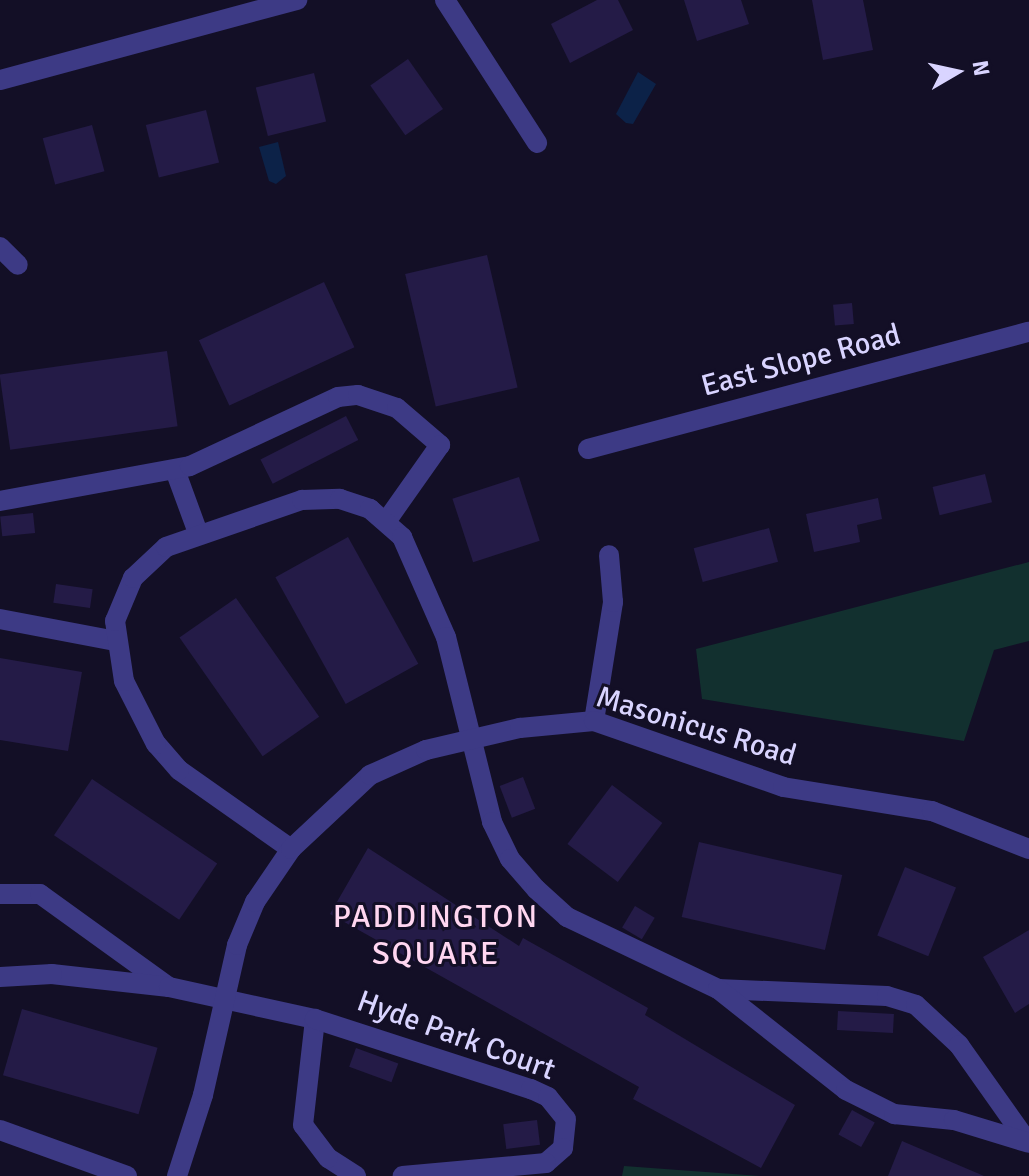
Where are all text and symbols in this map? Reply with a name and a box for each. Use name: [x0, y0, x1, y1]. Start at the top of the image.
north arrow: [917, 32, 997, 112]
text: N: [967, 58, 996, 78]
street label: East Slope Road: [697, 317, 905, 405]
street label: Masonicus Road: [592, 680, 800, 774]
district label: PADDINGTON SQUARE: [333, 899, 539, 974]
street label: Hyde Park Court: [352, 984, 560, 1088]

